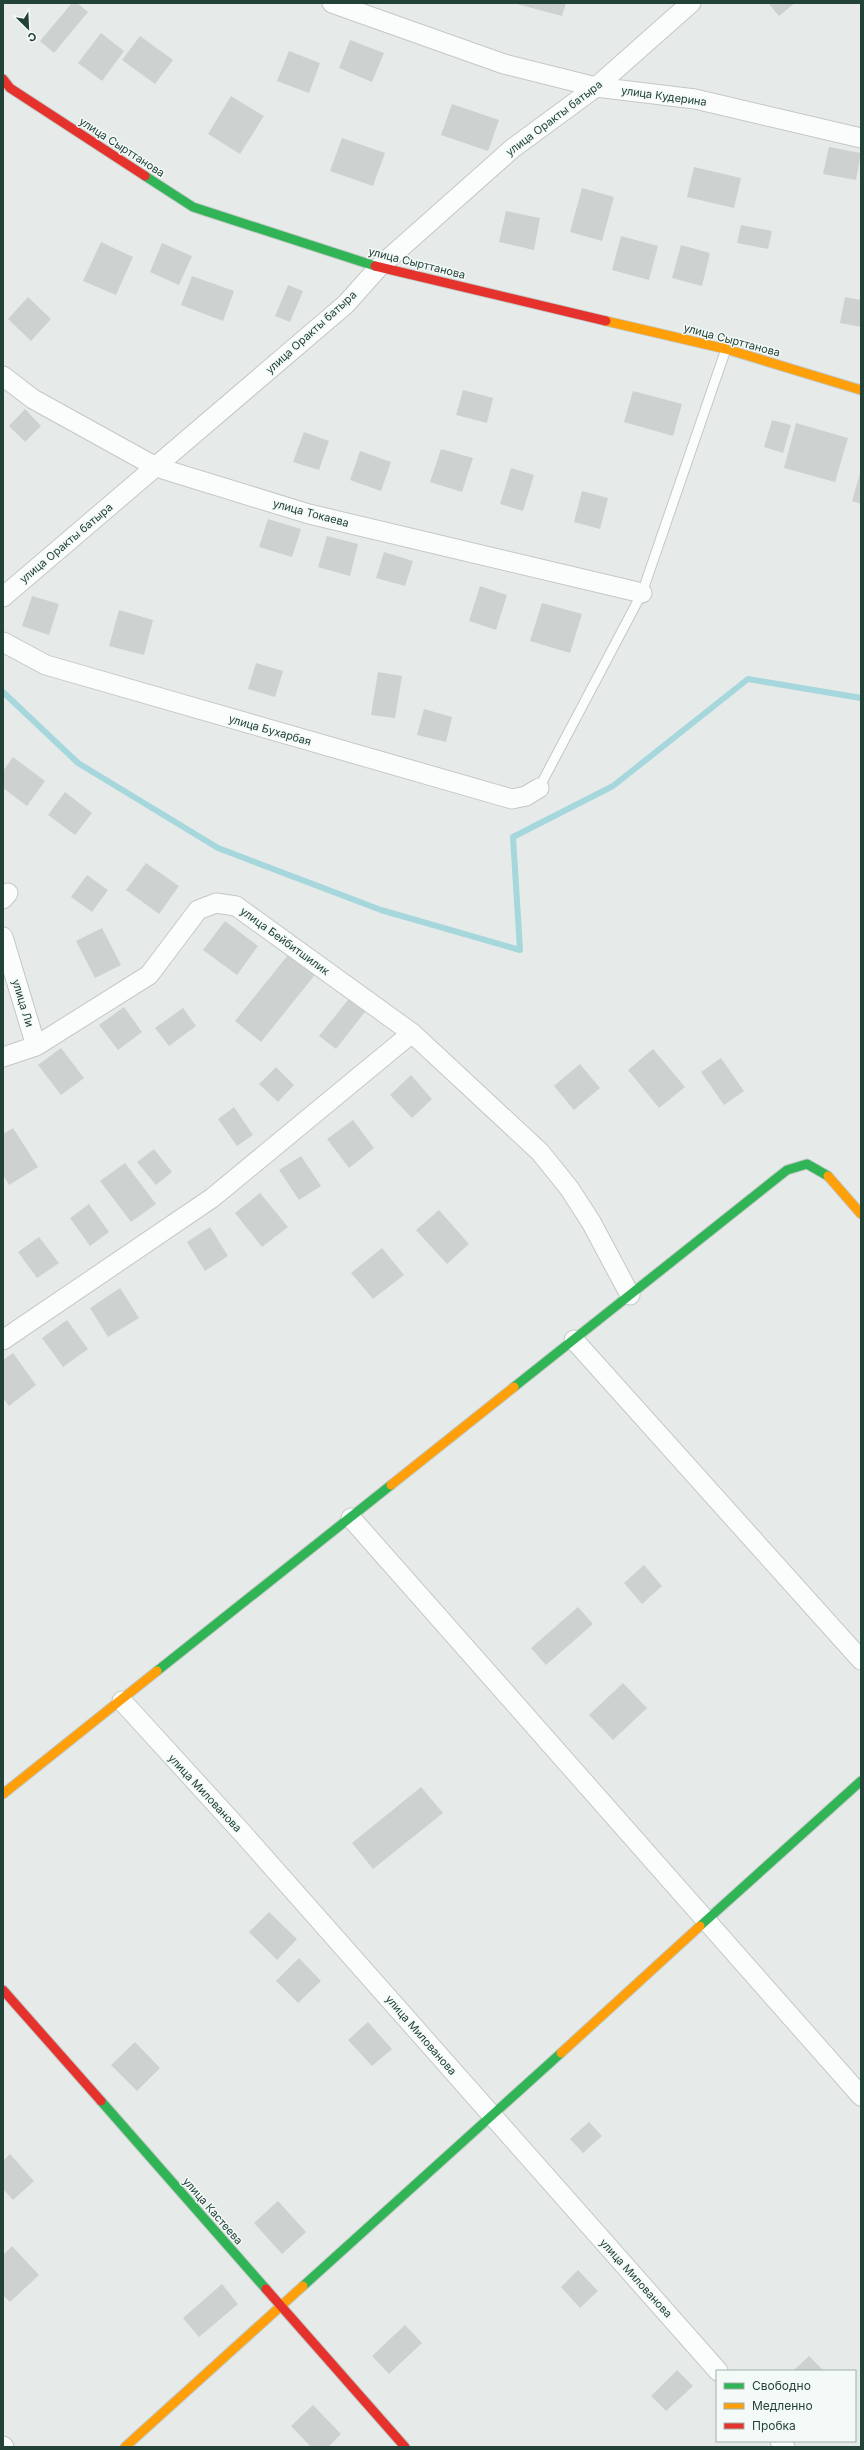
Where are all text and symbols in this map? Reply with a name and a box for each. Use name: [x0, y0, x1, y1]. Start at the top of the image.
north arrow: [8, 8, 48, 48]
text: С: [26, 29, 39, 45]
street label: улица Оракты батыра: [503, 77, 605, 159]
street label: улица Кудерина: [620, 83, 708, 109]
street label: улица Сырттанова: [77, 114, 167, 180]
street label: улица Сырттанова: [367, 244, 467, 282]
street label: улица Оракты батыра: [263, 288, 359, 376]
street label: улица Сырттанова: [682, 320, 782, 360]
street label: улица Токаева: [271, 496, 351, 530]
street label: улица Оракты батыра: [17, 500, 115, 586]
street label: улица Бухарбая: [227, 712, 313, 748]
street label: улица Бейбитшилик: [238, 904, 332, 978]
street label: улица Ли: [9, 977, 37, 1029]
street label: улица Милованова: [165, 1751, 245, 1835]
street label: улица Милованова: [382, 1992, 460, 2078]
street label: улица Кастеева: [180, 2175, 246, 2247]
street label: улица Милованова: [597, 2236, 675, 2320]
legend: [716, 2370, 856, 2442]
text: Свободно: [752, 2378, 811, 2393]
text: Медленно: [752, 2398, 813, 2413]
text: Пробка: [752, 2418, 796, 2433]

